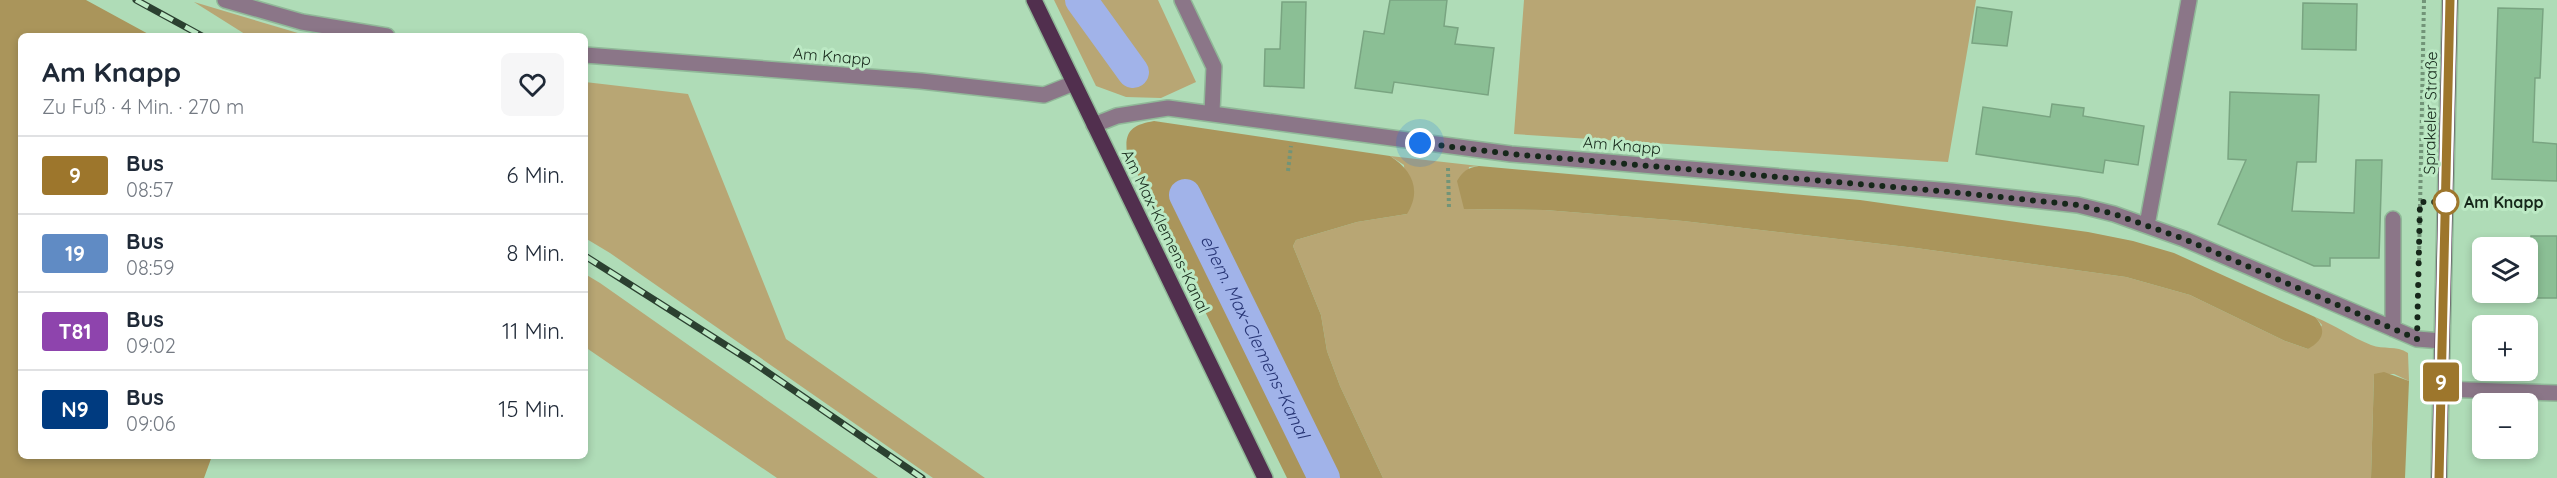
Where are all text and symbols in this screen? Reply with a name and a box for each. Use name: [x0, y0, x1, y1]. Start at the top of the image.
street label: Am Knapp: [792, 43, 872, 69]
street label: Sprakeler Straße: [2419, 51, 2441, 175]
button: heart: [501, 53, 564, 116]
text: Am Knapp: [42, 54, 181, 89]
text: Zu Fuß · 4 Min. · 270 m: [42, 94, 244, 119]
your location: [1405, 128, 1435, 158]
street label: Am Knapp: [1582, 132, 1662, 158]
street label: Am Max-Klemens-Kanal: [1118, 146, 1214, 316]
text: Bus: [126, 149, 164, 177]
text: 6 Min.: [507, 161, 564, 189]
text: 9: [69, 162, 81, 188]
text: 08:57: [126, 177, 174, 202]
marker: Am Knapp: [2433, 189, 2459, 215]
place label: Am Knapp: [2464, 192, 2544, 212]
text: Bus: [126, 227, 164, 255]
water label: ehem. Max-Clemens-Kanal: [1195, 231, 1316, 444]
map controls: [2472, 237, 2538, 459]
button: layers: [2472, 237, 2538, 303]
text: 8 Min.: [507, 239, 564, 267]
text: 19: [65, 240, 85, 266]
text: 08:59: [126, 255, 175, 280]
text: Bus: [126, 305, 164, 333]
button: +: [2472, 315, 2538, 381]
text: 11 Min.: [502, 317, 564, 345]
text: T81: [59, 318, 91, 344]
text: 09:02: [126, 333, 176, 358]
line badge: 9: [2422, 362, 2460, 401]
text: 9: [2435, 369, 2447, 395]
text: Bus: [126, 383, 164, 411]
button: −: [2472, 393, 2538, 459]
text: 15 Min.: [498, 395, 564, 423]
text: N9: [61, 396, 89, 422]
text: 09:06: [126, 411, 175, 436]

